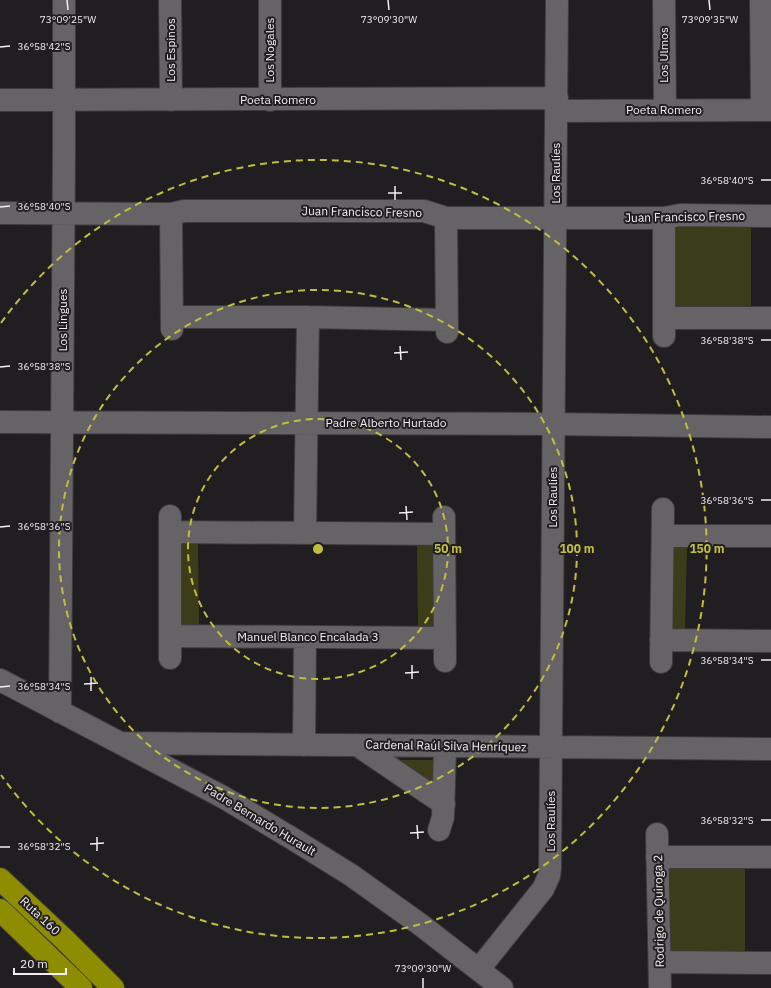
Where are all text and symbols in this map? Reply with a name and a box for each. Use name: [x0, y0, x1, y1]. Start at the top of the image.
text: 73°09'25"W: [40, 13, 96, 26]
text: 73°09'30"W: [361, 13, 417, 26]
text: 73°09'35"W: [682, 13, 738, 26]
street label: Los Nogales: [262, 17, 277, 82]
street label: Los Espinos: [163, 18, 178, 82]
street label: Los Ulmos: [656, 27, 671, 83]
text: 36°58'42"S: [17, 40, 71, 53]
street label: Poeta Romero: [240, 92, 316, 107]
street label: Poeta Romero: [626, 102, 702, 117]
street label: Los Raulíes: [548, 142, 563, 203]
text: 36°58'40"S: [700, 174, 754, 187]
text: 36°58'40"S: [17, 200, 71, 213]
street label: Juan Francisco Fresno: [302, 203, 423, 220]
street label: Juan Francisco Fresno: [625, 208, 746, 225]
street label: Los Lingues: [55, 289, 70, 351]
text: 36°58'38"S: [700, 334, 754, 347]
text: 36°58'38"S: [17, 360, 71, 373]
street label: Padre Alberto Hurtado: [325, 415, 447, 430]
street label: Los Raulíes: [545, 466, 560, 527]
text: 36°58'36"S: [700, 494, 754, 507]
text: 36°58'36"S: [17, 520, 71, 533]
text: 50 m: [434, 541, 462, 556]
text: 100 m: [559, 541, 595, 556]
text: 150 m: [689, 541, 725, 556]
centre of rings: [311, 542, 325, 556]
street label: Manuel Blanco Encalada 3: [237, 629, 379, 644]
text: 36°58'34"S: [700, 654, 754, 667]
text: 36°58'34"S: [17, 680, 71, 693]
street label: Cardenal Raúl Silva Henríquez: [365, 737, 527, 754]
street label: Padre Bernardo Hurault: [202, 780, 319, 859]
street label: Los Raulíes: [543, 790, 558, 851]
text: 36°58'32"S: [700, 814, 754, 827]
text: 36°58'32"S: [17, 840, 71, 853]
street label: Rodrigo de Quiroga 2: [650, 854, 667, 968]
street label: Ruta 160: [17, 893, 64, 938]
scale bar: [14, 950, 66, 976]
text: 20 m: [20, 956, 48, 971]
text: 73°09'30"W: [395, 962, 451, 975]

